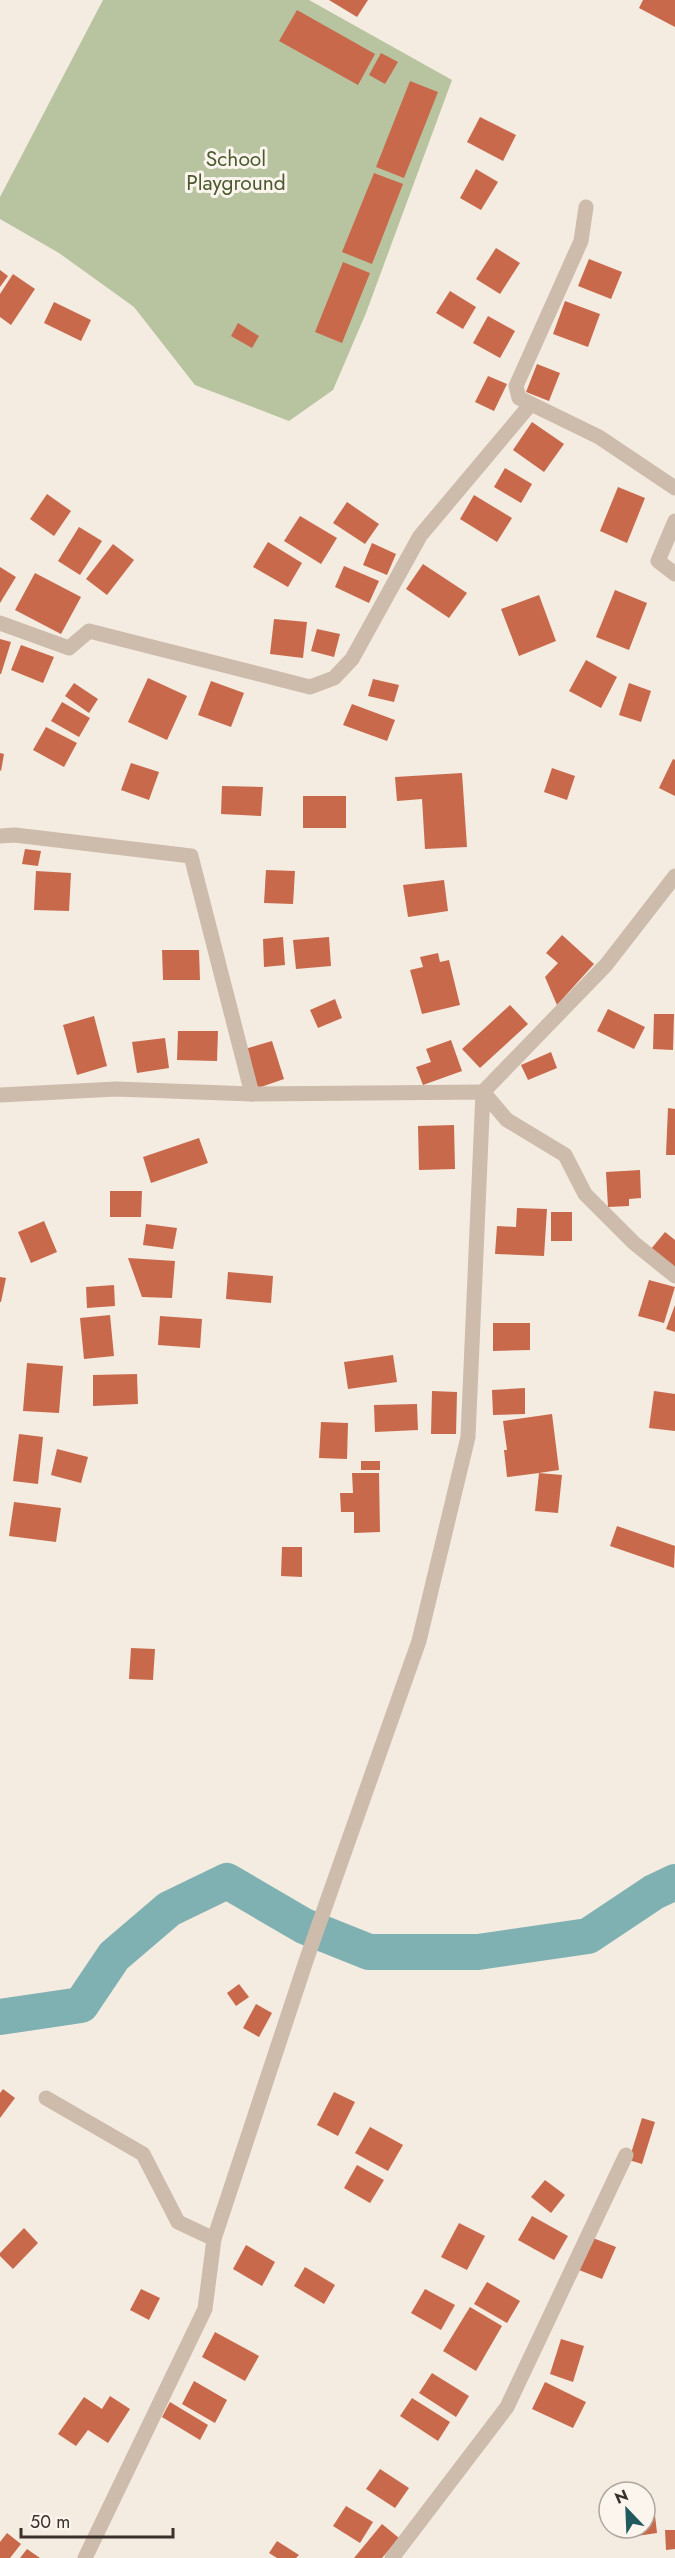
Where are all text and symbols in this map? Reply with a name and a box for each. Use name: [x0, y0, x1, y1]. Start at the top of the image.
park label: School Playground: [186, 144, 286, 198]
north arrow: [597, 2480, 657, 2540]
text: N: [611, 2484, 632, 2510]
scale bar: [21, 2501, 172, 2539]
text: 50 m: [30, 2509, 70, 2535]

